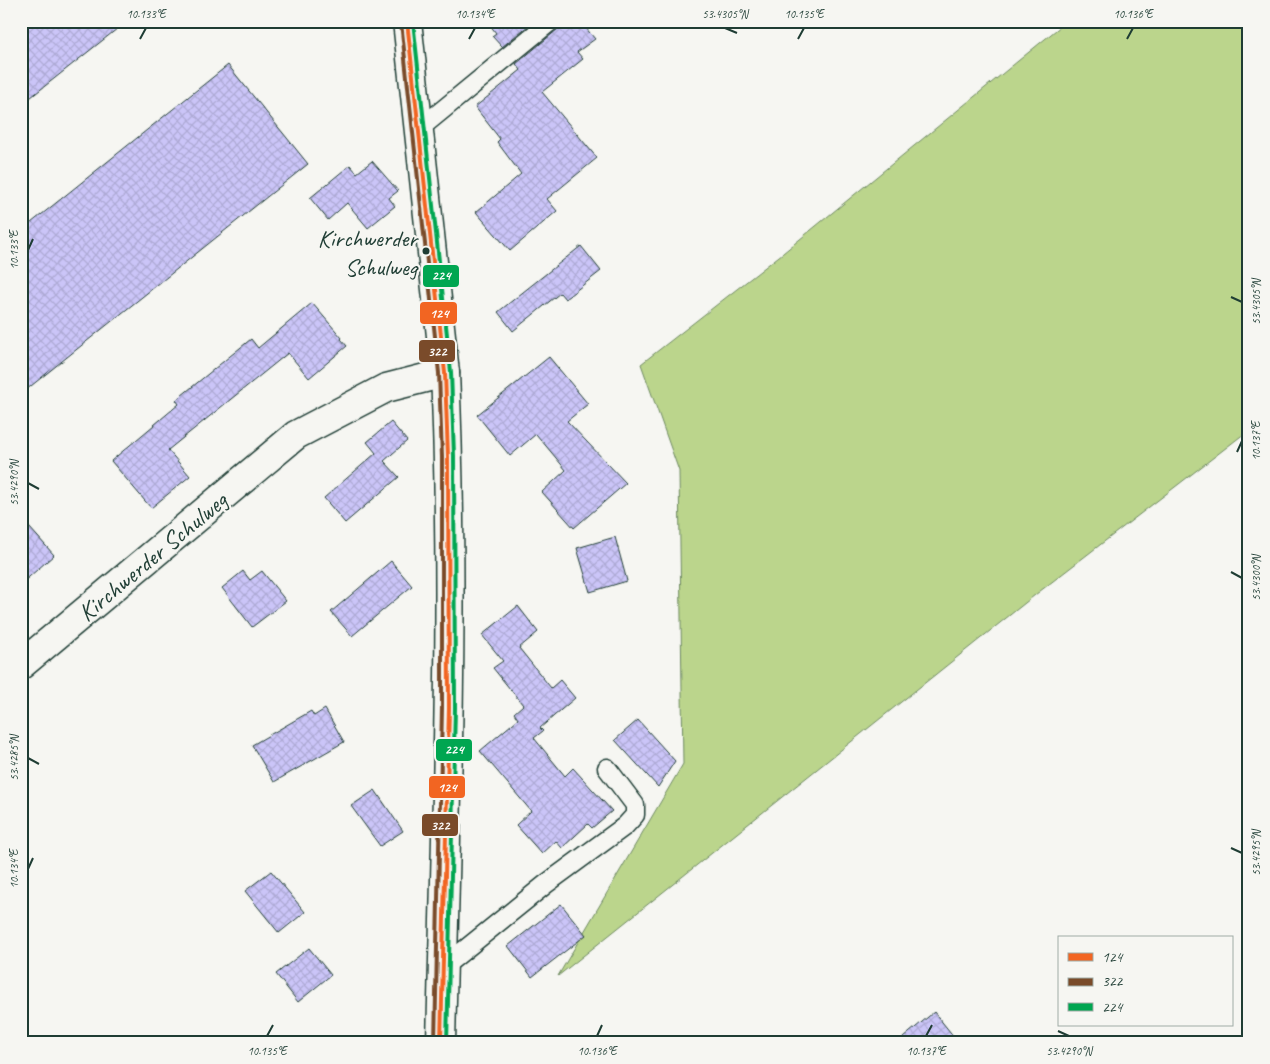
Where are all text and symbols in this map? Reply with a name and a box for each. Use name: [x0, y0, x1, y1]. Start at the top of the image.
text: 10.133°E: [126, 6, 167, 22]
text: 10.134°E: [455, 6, 496, 22]
text: 53.4305°N: [702, 6, 749, 22]
text: 10.135°E: [784, 6, 825, 22]
text: 10.136°E: [1113, 6, 1154, 22]
place label: Kirchwerder Schulweg: [318, 223, 419, 282]
text: 10.133°E: [6, 229, 22, 270]
marker: Kirchwerder Schulweg: [421, 246, 431, 256]
line badge: 224: [422, 264, 460, 288]
text: 224: [432, 267, 452, 284]
text: 53.4305°N: [1248, 278, 1264, 325]
line badge: 124: [419, 301, 458, 325]
text: 124: [430, 305, 450, 322]
line badge: 322: [418, 339, 456, 363]
text: 322: [428, 343, 448, 360]
text: 10.137°E: [1248, 420, 1264, 461]
text: 53.4290°N: [6, 459, 22, 506]
street label: Kirchwerder Schulweg: [71, 484, 236, 629]
text: 53.4300°N: [1248, 554, 1264, 601]
text: 53.4285°N: [6, 734, 22, 781]
line badge: 224: [435, 738, 473, 762]
text: 224: [445, 741, 465, 758]
line badge: 124: [428, 775, 466, 799]
text: 124: [438, 779, 458, 796]
line badge: 322: [421, 813, 459, 837]
text: 322: [431, 817, 451, 834]
text: 53.4295°N: [1248, 829, 1264, 876]
text: 10.134°E: [6, 848, 22, 889]
legend: [1058, 936, 1232, 1026]
text: 124: [1102, 948, 1124, 967]
text: 322: [1102, 972, 1124, 991]
text: 224: [1102, 998, 1124, 1017]
text: 10.135°E: [247, 1043, 288, 1059]
text: 10.136°E: [577, 1043, 618, 1059]
text: 10.137°E: [906, 1043, 947, 1059]
text: 53.4290°N: [1046, 1043, 1093, 1059]

